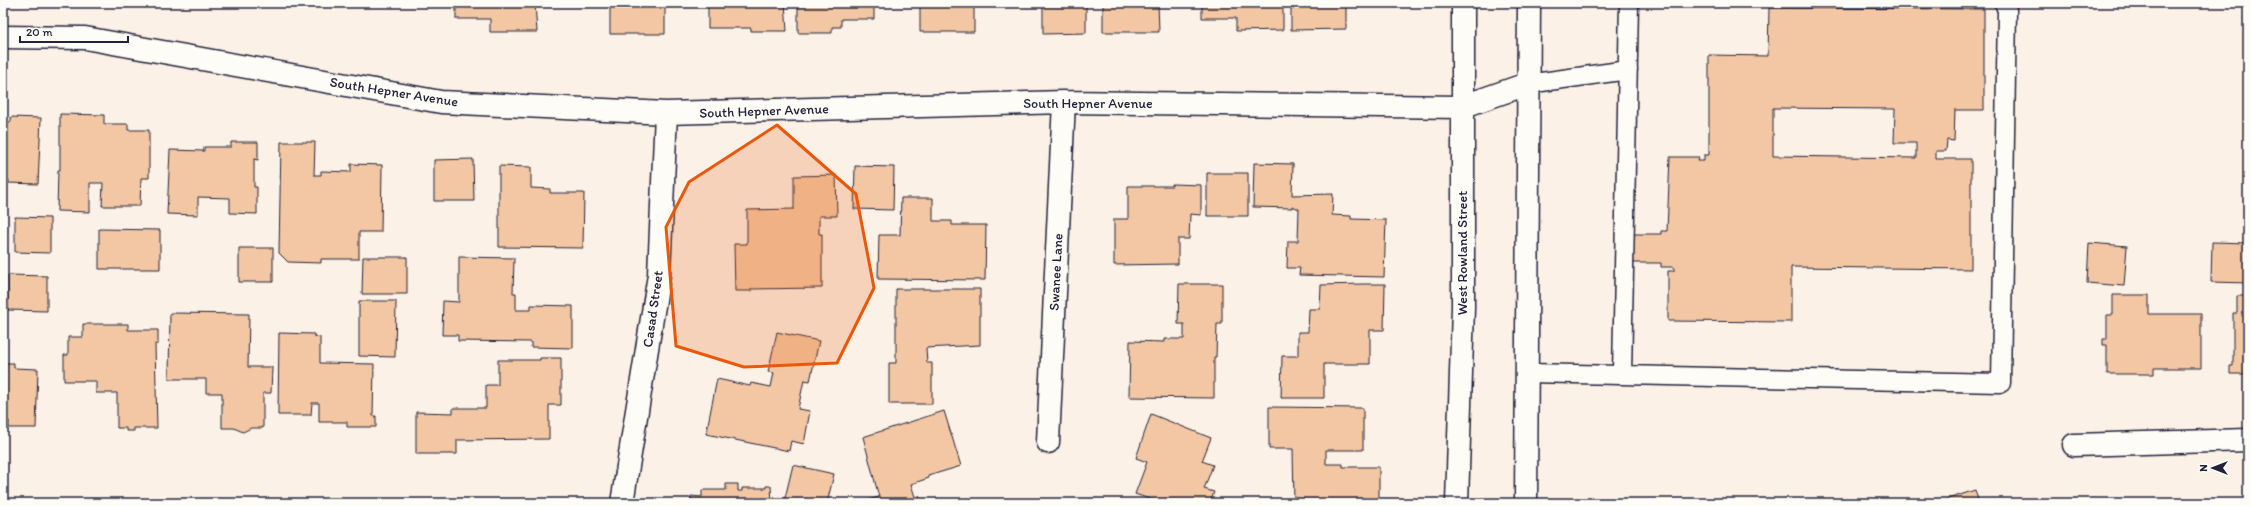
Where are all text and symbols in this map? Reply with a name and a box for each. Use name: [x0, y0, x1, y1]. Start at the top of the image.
scale bar: [20, 18, 128, 44]
text: 20 m: [26, 25, 53, 39]
street label: South Hepner Avenue: [329, 73, 460, 111]
street label: South Hepner Avenue: [1023, 95, 1153, 112]
street label: South Hepner Avenue: [699, 100, 829, 122]
street label: West Rowland Street: [1454, 191, 1471, 315]
street label: Swanee Lane: [1045, 232, 1067, 311]
street label: Casad Street: [639, 269, 667, 349]
north arrow: [2193, 448, 2233, 488]
text: N: [2197, 464, 2210, 472]

